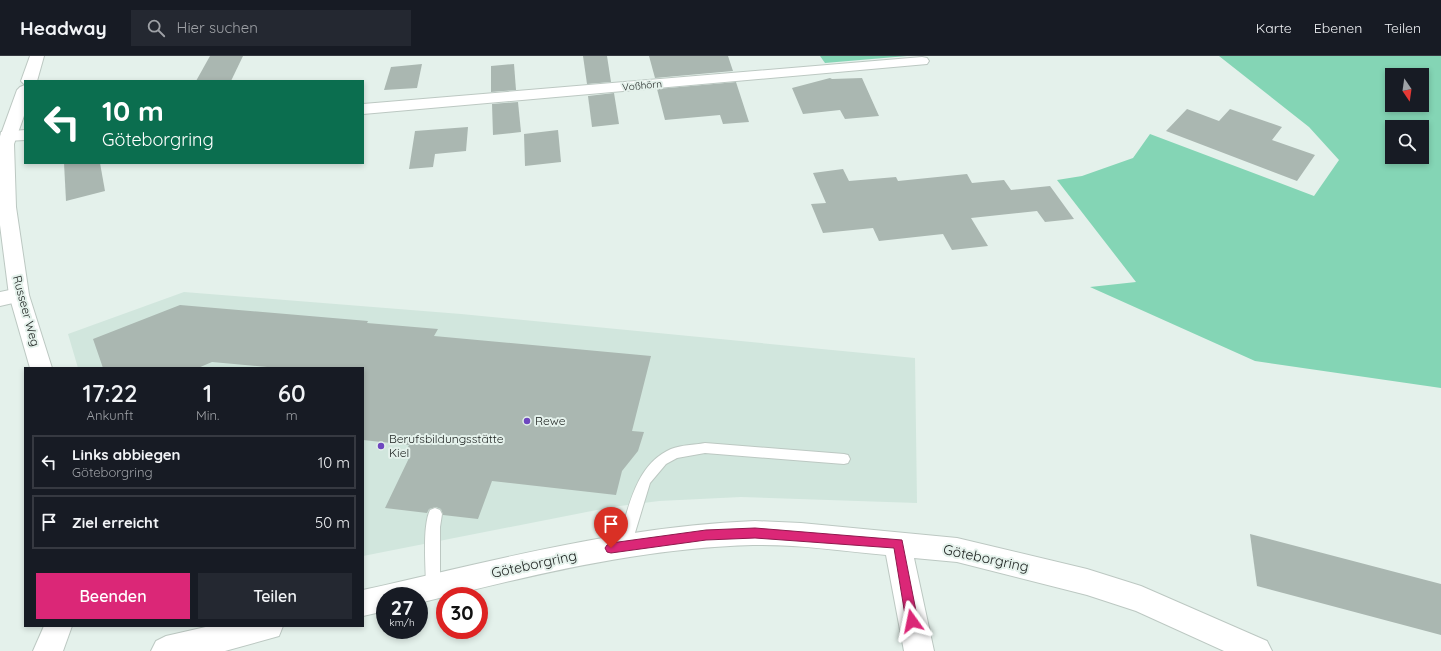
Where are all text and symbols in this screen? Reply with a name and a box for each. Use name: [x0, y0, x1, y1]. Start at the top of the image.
search box: [131, 10, 411, 46]
text: Headway: [20, 16, 107, 40]
icon: search: [145, 17, 167, 39]
text: Hier suchen: [177, 18, 258, 37]
text: Karte: [1256, 19, 1292, 37]
text: Ebenen: [1314, 19, 1362, 37]
text: Teilen: [1384, 19, 1421, 37]
north arrow: [1385, 68, 1429, 112]
map controls: [1385, 68, 1429, 164]
street label: Voßhörn: [622, 77, 662, 94]
text: 10 m: [102, 93, 164, 128]
icon: left: [36, 96, 88, 148]
button: search: [1385, 120, 1429, 164]
text: Göteborgring: [102, 128, 214, 151]
street label: Russeer Weg: [10, 274, 43, 348]
text: 17:22: [82, 378, 137, 408]
text: 1: [203, 378, 212, 408]
text: 60: [278, 378, 306, 408]
text: Ankunft: [87, 407, 133, 423]
text: Min.: [196, 407, 219, 423]
text: m: [286, 407, 298, 423]
place label: Rewe: [535, 413, 566, 428]
marker: Rewe: [522, 416, 532, 426]
place label: Berufsbildungsstätte Kiel: [389, 431, 504, 460]
marker: Berufsbildungsstätte Kiel: [376, 441, 386, 451]
text: Links abbiegen: [72, 445, 180, 464]
icon: left: [38, 451, 60, 473]
text: 10 m: [318, 453, 350, 472]
text: Göteborgring: [72, 464, 153, 480]
pin: [594, 507, 628, 548]
icon: arrive: [38, 511, 60, 533]
text: Ziel erreicht: [72, 513, 159, 532]
text: 50 m: [315, 513, 350, 532]
icon: arrive: [600, 513, 622, 535]
street label: Göteborgring: [942, 540, 1030, 576]
street label: Göteborgring: [490, 546, 578, 582]
button: Beenden: [36, 573, 190, 619]
button: Teilen: [198, 573, 352, 619]
speed limit sign: 30: [436, 587, 488, 639]
text: 27: [391, 595, 413, 620]
position arrow: [891, 600, 933, 642]
text: km/h: [389, 616, 415, 629]

